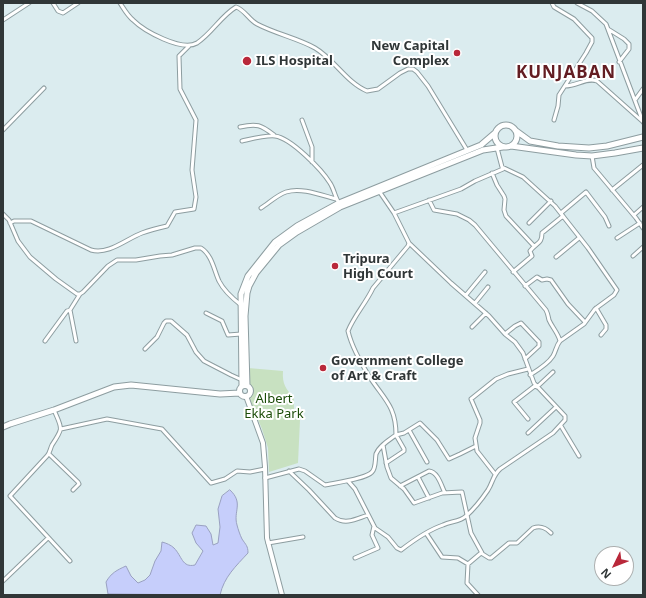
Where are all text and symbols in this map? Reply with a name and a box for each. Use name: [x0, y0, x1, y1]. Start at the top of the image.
place label: New Capital Complex: [371, 38, 449, 69]
marker: New Capital Complex: [452, 48, 462, 58]
place label: ILS Hospital: [256, 53, 333, 69]
marker: ILS Hospital: [241, 55, 253, 67]
district label: KUNJABAN: [516, 63, 616, 83]
place label: Tripura High Court: [343, 251, 413, 282]
marker: Tripura High Court: [330, 261, 340, 271]
place label: Government College of Art & Craft: [331, 353, 464, 384]
marker: Government College of Art & Craft: [318, 363, 328, 373]
park label: Albert Ekka Park: [244, 391, 304, 422]
north arrow: [594, 546, 634, 586]
text: N: [597, 565, 614, 582]

